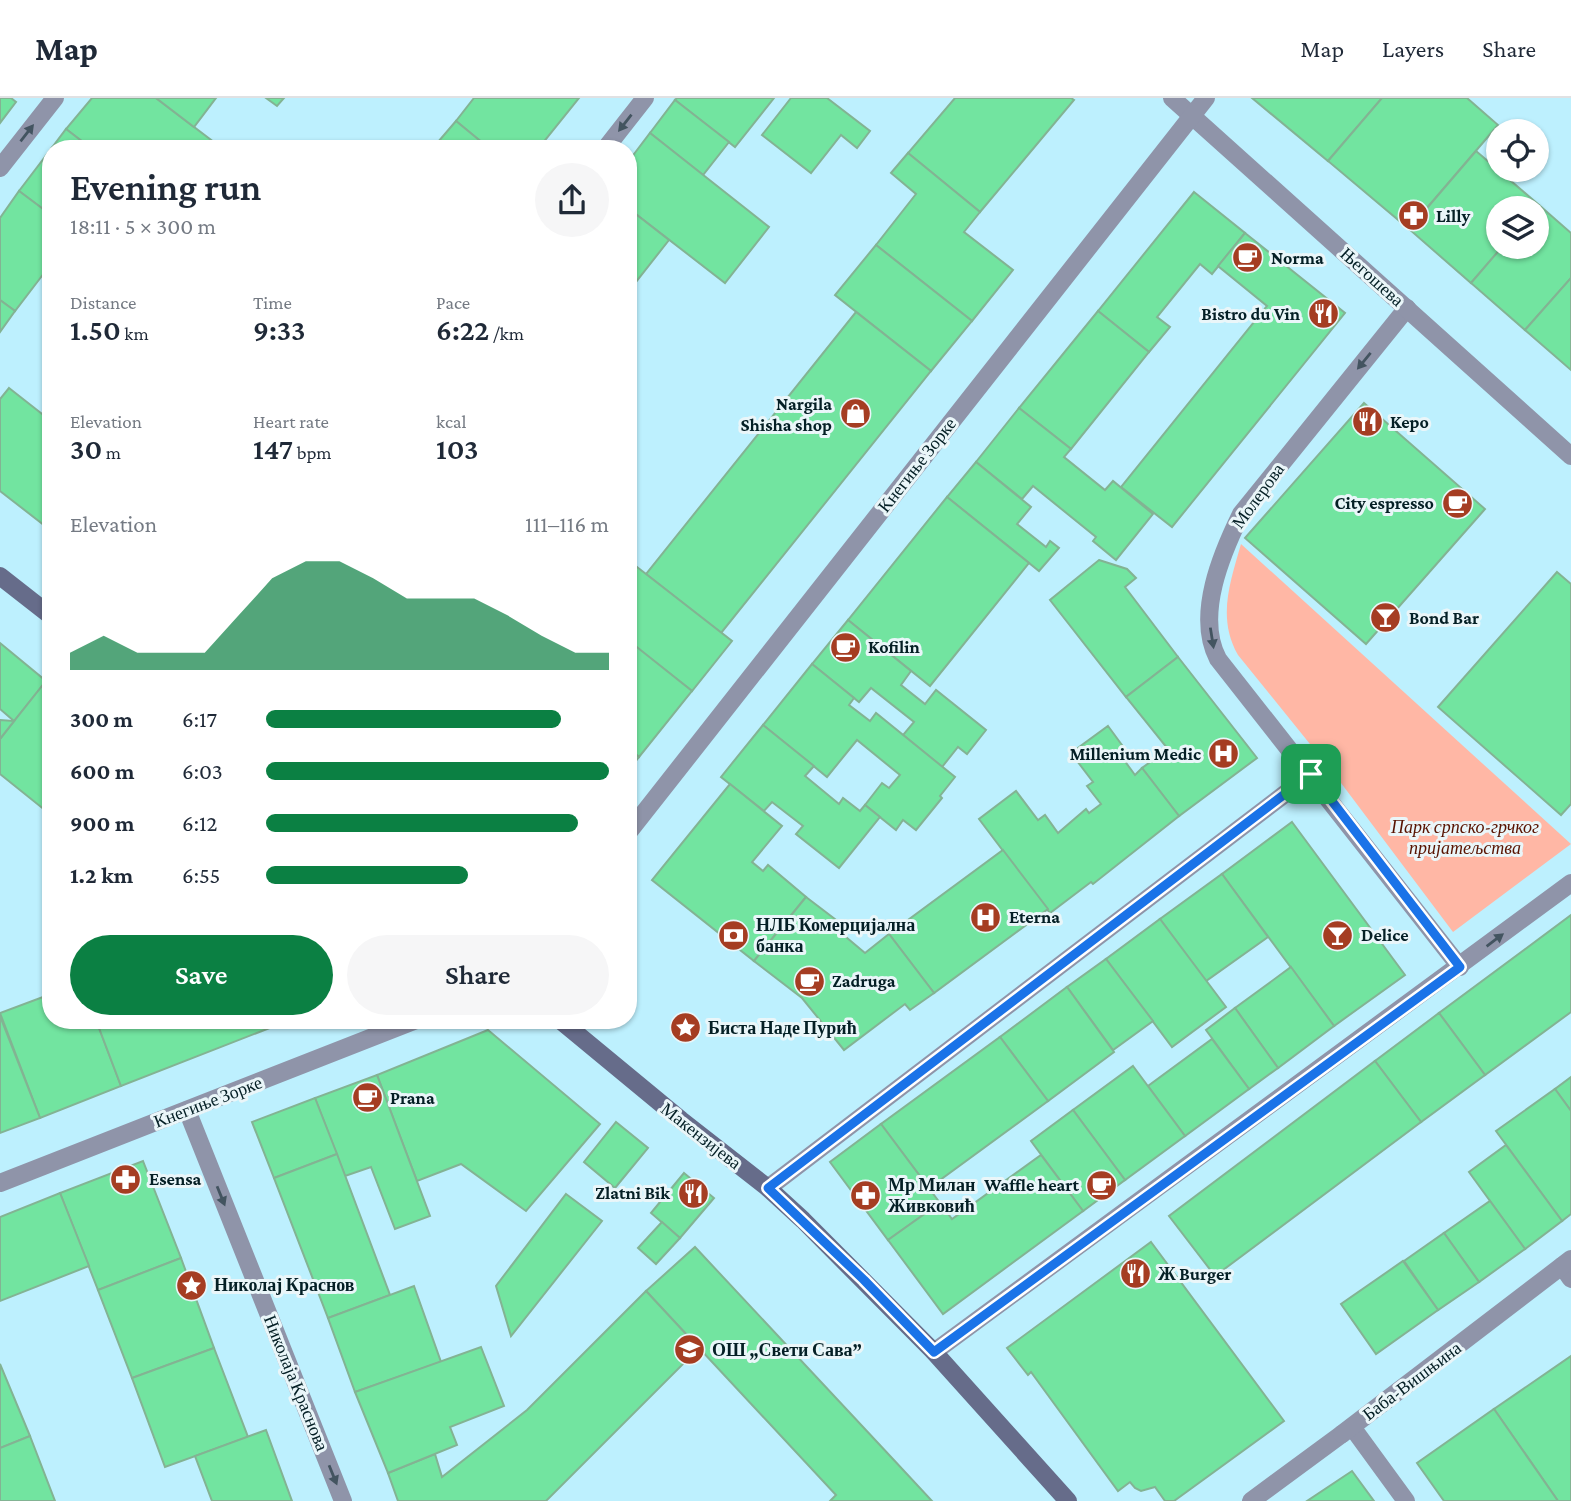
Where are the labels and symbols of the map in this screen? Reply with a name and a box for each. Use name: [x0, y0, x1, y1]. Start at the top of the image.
one-way arrow: [618, 114, 633, 132]
one-way arrow: [20, 124, 34, 142]
pharmacy icon: Lilly: [1396, 199, 1430, 233]
place label: Lilly: [1436, 206, 1470, 226]
cafe icon: Norma: [1231, 241, 1265, 275]
street label: Његошева: [1336, 244, 1408, 310]
place label: Norma: [1271, 248, 1324, 268]
restaurant icon: Bistro du Vin: [1306, 297, 1340, 331]
place label: Bistro du Vin: [1201, 304, 1301, 324]
one-way arrow: [1356, 352, 1371, 370]
place label: Nargila Shisha shop: [741, 394, 832, 435]
shop icon: Nargila Shisha shop: [838, 397, 872, 431]
restaurant icon: Kepo: [1350, 405, 1384, 439]
place label: Kepo: [1390, 412, 1429, 432]
street label: Кнегиње Зорке: [874, 414, 960, 516]
street label: Молерова: [1228, 460, 1288, 532]
cafe icon: City espresso: [1440, 486, 1474, 520]
place label: City espresso: [1335, 493, 1434, 513]
bar icon: Bond Bar: [1369, 601, 1403, 635]
place label: Bond Bar: [1409, 608, 1479, 628]
one-way arrow: [1207, 627, 1218, 649]
cafe icon: Kofilin: [828, 630, 862, 664]
place label: Kofilin: [868, 637, 921, 657]
hospital icon: Millenium Medic: [1207, 737, 1241, 771]
place label: Millenium Medic: [1070, 744, 1201, 764]
pin: [1281, 744, 1341, 804]
park label: Парк српско-грчког пријатељства: [1390, 817, 1539, 858]
hospital icon: Eterna: [969, 900, 1003, 934]
place label: Eterna: [1009, 907, 1060, 927]
place label: НЛБ Комерцијална банка: [756, 915, 915, 956]
bank icon: НЛБ Комерцијална банка: [716, 918, 750, 952]
bar icon: Delice: [1321, 918, 1355, 952]
place label: Delice: [1361, 925, 1409, 945]
one-way arrow: [1486, 934, 1504, 948]
cafe icon: Zadruga: [792, 964, 826, 998]
place label: Zadruga: [832, 971, 896, 991]
place icon: Биста Наде Пурић: [668, 1011, 702, 1045]
place label: Биста Наде Пурић: [708, 1018, 857, 1038]
street label: Кнегиње Зорке: [151, 1072, 265, 1132]
cafe icon: Prana: [350, 1081, 384, 1115]
place label: Prana: [390, 1088, 435, 1108]
street label: Макензијева: [657, 1099, 745, 1173]
pharmacy icon: Esensa: [109, 1162, 143, 1196]
cafe icon: Waffle heart: [1085, 1168, 1119, 1202]
place label: Esensa: [149, 1169, 202, 1189]
place label: Мр Милан Живковић: [888, 1175, 975, 1216]
place label: Waffle heart: [983, 1175, 1079, 1195]
restaurant icon: Zlatni Bik: [676, 1176, 710, 1210]
pharmacy icon: Мр Милан Живковић: [848, 1178, 882, 1212]
place label: Zlatni Bik: [595, 1183, 670, 1203]
one-way arrow: [216, 1185, 227, 1206]
restaurant icon: Ж Burger: [1118, 1257, 1152, 1291]
place label: Ж Burger: [1158, 1264, 1232, 1284]
place icon: Николај Краснов: [174, 1268, 208, 1302]
place label: Николај Краснов: [214, 1275, 355, 1295]
street label: Николаја Краснова: [260, 1312, 332, 1454]
school or university icon: ОШ „Свети Сава”: [672, 1333, 706, 1367]
street label: Баба-Вишњина: [1359, 1338, 1465, 1424]
place label: ОШ „Свети Сава”: [712, 1340, 862, 1360]
one-way arrow: [328, 1465, 339, 1486]

